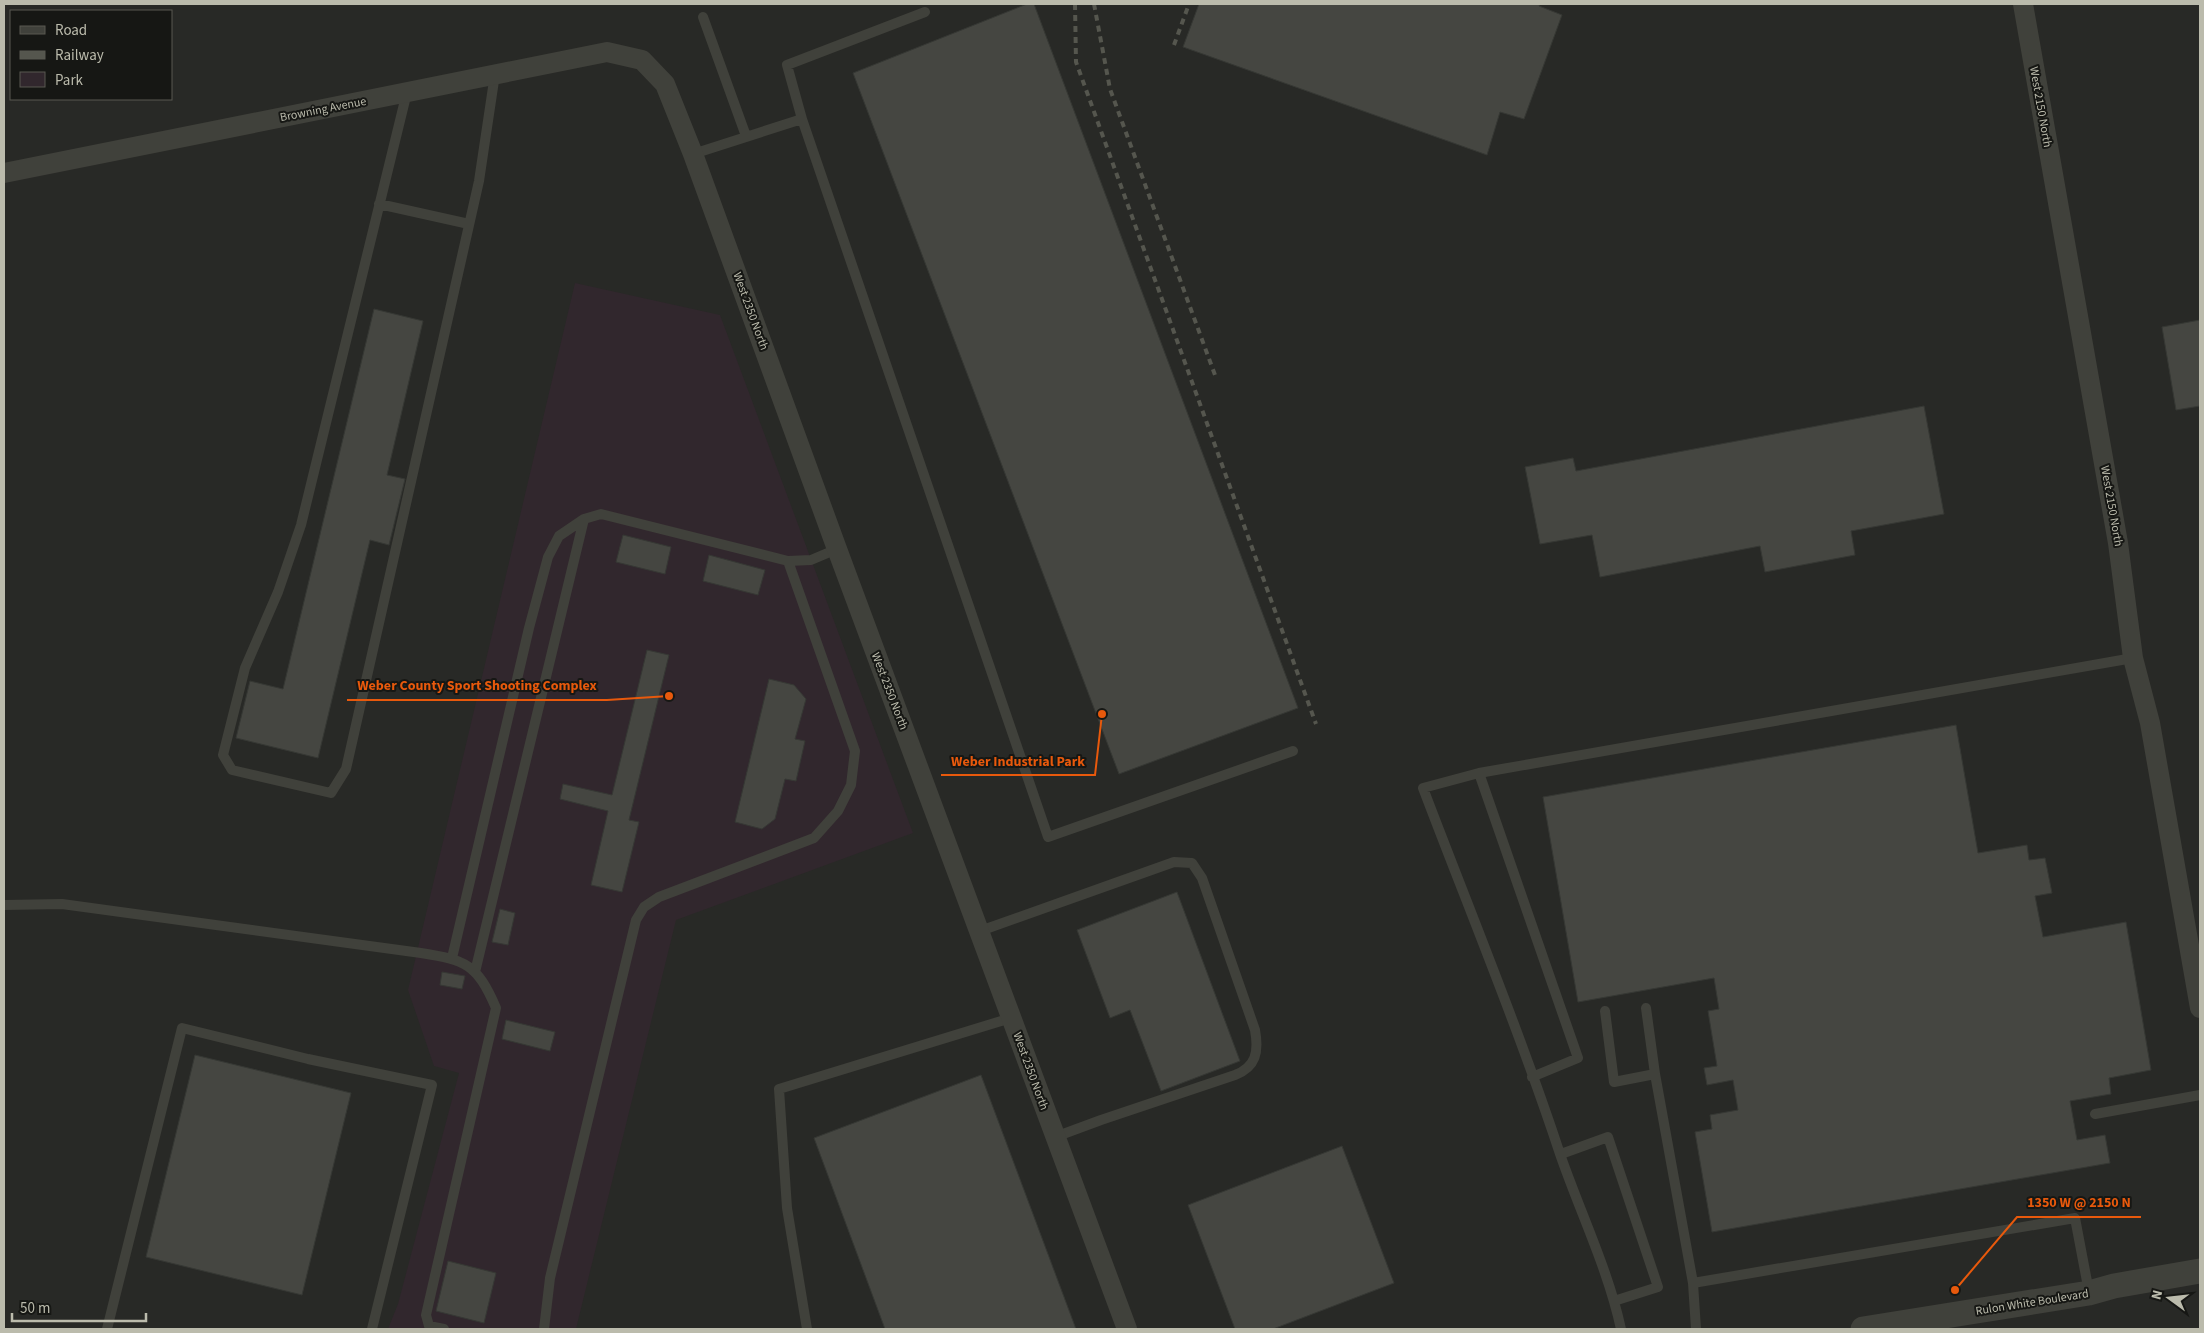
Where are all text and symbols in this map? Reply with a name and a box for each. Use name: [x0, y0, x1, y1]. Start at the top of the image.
legend: [10, 10, 172, 100]
text: Road: [55, 20, 87, 41]
text: Railway: [55, 45, 104, 66]
street label: West 2150 North: [2025, 65, 2056, 149]
text: Park: [55, 70, 84, 91]
street label: Browning Avenue: [278, 93, 368, 126]
street label: West 2350 North: [729, 270, 773, 353]
street label: West 2150 North: [2096, 464, 2127, 548]
street label: West 2350 North: [867, 650, 912, 732]
callout: Weber County Sport Shooting Complex: [347, 671, 607, 700]
text: Weber County Sport Shooting Complex: [357, 676, 597, 696]
callout: Weber Industrial Park: [941, 746, 1095, 775]
text: Weber Industrial Park: [951, 752, 1085, 772]
street label: West 2350 North: [1009, 1030, 1053, 1113]
callout: 1350 W @ 2150 N: [2017, 1188, 2141, 1217]
text: 1350 W @ 2150 N: [2027, 1193, 2131, 1213]
north arrow: [2144, 1273, 2194, 1323]
street label: Rulon White Boulevard: [1974, 1285, 2090, 1320]
text: N: [2147, 1288, 2168, 1302]
scale bar: [12, 1290, 146, 1322]
text: 50 m: [20, 1298, 50, 1319]

